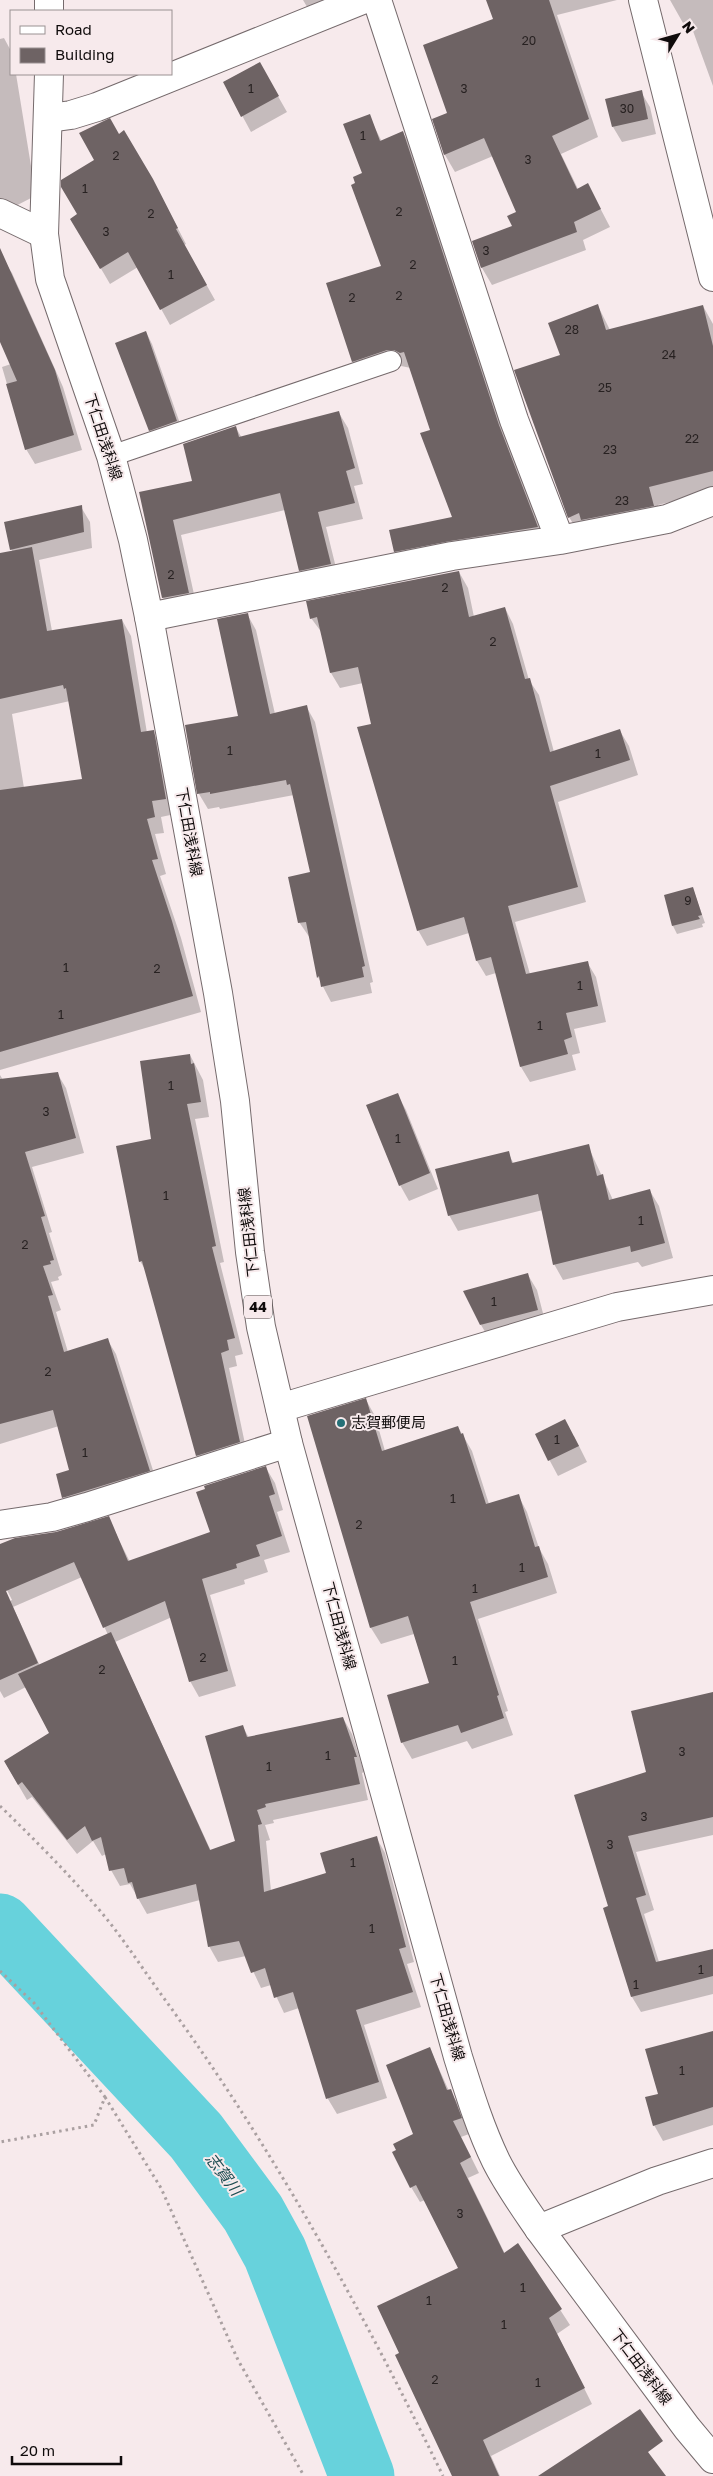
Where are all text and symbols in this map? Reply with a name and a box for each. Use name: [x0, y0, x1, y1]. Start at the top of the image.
legend: [10, 10, 172, 75]
north arrow: [653, 10, 703, 60]
text: N: [679, 18, 699, 36]
text: Road: [55, 20, 92, 38]
house number: 20: [522, 33, 536, 48]
text: Building: [55, 45, 115, 63]
house number: 1: [248, 81, 254, 96]
house number: 3: [460, 81, 468, 96]
house number: 30: [620, 101, 634, 116]
house number: 1: [360, 128, 366, 143]
house number: 2: [113, 148, 120, 163]
house number: 3: [524, 152, 532, 167]
house number: 1: [82, 181, 88, 196]
house number: 2: [396, 204, 403, 219]
house number: 2: [148, 206, 155, 221]
house number: 3: [102, 224, 110, 239]
house number: 3: [482, 243, 490, 258]
house number: 2: [410, 257, 417, 272]
house number: 1: [168, 267, 174, 282]
house number: 2: [396, 288, 403, 303]
house number: 2: [349, 290, 356, 305]
house number: 28: [565, 322, 579, 337]
house number: 24: [662, 347, 676, 362]
house number: 25: [598, 380, 612, 395]
street label: 下仁田浅科線: [81, 391, 126, 482]
house number: 22: [685, 431, 699, 446]
house number: 23: [603, 442, 617, 457]
house number: 23: [615, 493, 629, 508]
house number: 2: [168, 567, 175, 582]
house number: 2: [442, 580, 449, 595]
house number: 2: [490, 634, 497, 649]
house number: 1: [227, 743, 233, 758]
house number: 1: [595, 746, 601, 761]
street label: 下仁田浅科線: [173, 786, 207, 878]
house number: 9: [684, 893, 692, 908]
house number: 1: [63, 960, 69, 975]
house number: 2: [154, 961, 161, 976]
house number: 1: [577, 978, 583, 993]
house number: 1: [58, 1007, 64, 1022]
house number: 1: [537, 1018, 543, 1033]
house number: 1: [168, 1078, 174, 1093]
house number: 3: [42, 1104, 50, 1119]
house number: 1: [395, 1131, 401, 1146]
street label: 下仁田浅科線: [234, 1186, 262, 1278]
house number: 1: [163, 1188, 169, 1203]
house number: 1: [638, 1213, 644, 1228]
house number: 2: [22, 1237, 29, 1252]
house number: 1: [491, 1294, 497, 1309]
road number: 44: [244, 1295, 272, 1318]
house number: 2: [45, 1364, 52, 1379]
place label: 志賀郵便局: [351, 1413, 426, 1431]
marker: 志賀郵便局: [335, 1417, 347, 1429]
house number: 1: [554, 1432, 560, 1447]
house number: 1: [82, 1445, 88, 1460]
house number: 1: [450, 1491, 456, 1506]
house number: 2: [356, 1517, 363, 1532]
house number: 1: [519, 1560, 525, 1575]
street label: 下仁田浅科線: [320, 1580, 360, 1672]
house number: 1: [472, 1581, 478, 1596]
house number: 2: [200, 1650, 207, 1665]
house number: 1: [452, 1653, 458, 1668]
house number: 2: [99, 1662, 106, 1677]
house number: 3: [678, 1744, 686, 1759]
house number: 1: [325, 1748, 331, 1763]
house number: 1: [266, 1759, 272, 1774]
house number: 3: [640, 1809, 648, 1824]
house number: 3: [606, 1837, 614, 1852]
house number: 1: [350, 1855, 356, 1870]
house number: 1: [369, 1921, 375, 1936]
house number: 1: [698, 1962, 704, 1977]
street label: 下仁田浅科線: [427, 1971, 469, 2062]
house number: 1: [633, 1977, 639, 1992]
house number: 1: [679, 2063, 685, 2078]
water label: 志賀川: [202, 2149, 248, 2201]
house number: 3: [456, 2206, 464, 2221]
house number: 1: [520, 2280, 526, 2295]
house number: 1: [426, 2293, 432, 2308]
house number: 1: [501, 2317, 507, 2332]
street label: 下仁田浅科線: [608, 2325, 676, 2408]
house number: 2: [432, 2372, 439, 2387]
house number: 1: [535, 2375, 541, 2390]
scale bar: [12, 2434, 121, 2466]
text: 20 m: [20, 2441, 55, 2459]

